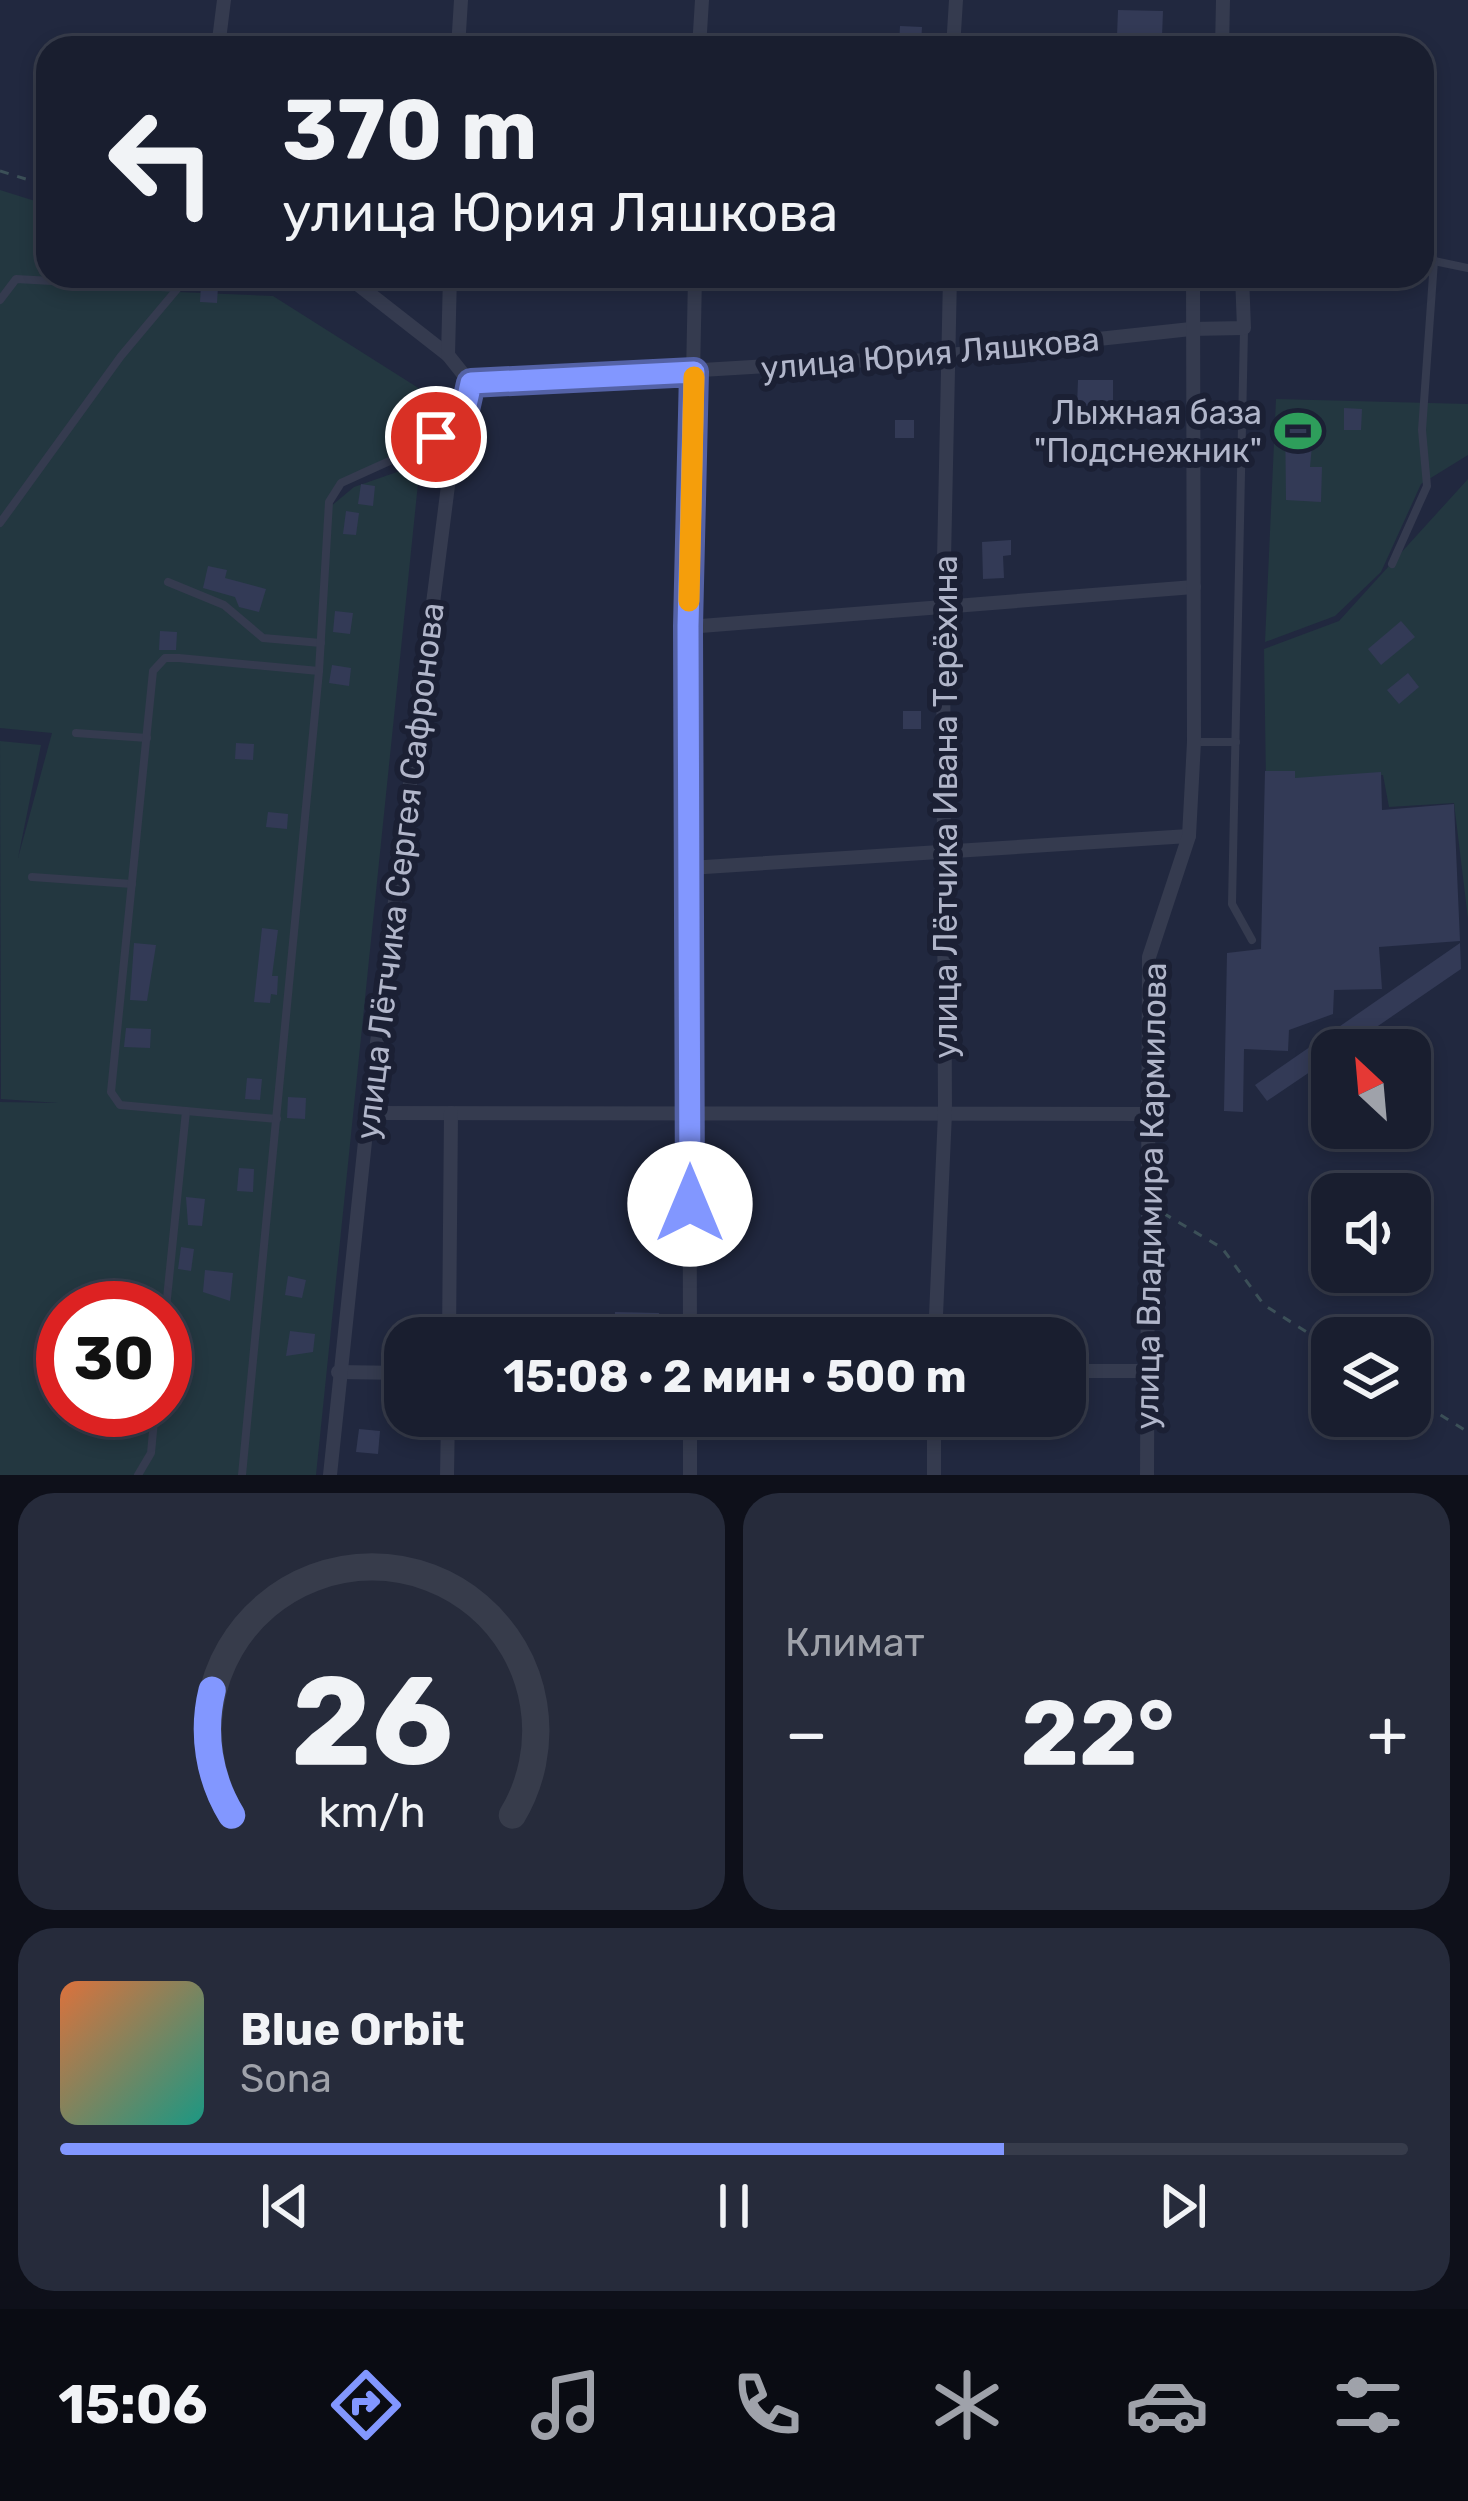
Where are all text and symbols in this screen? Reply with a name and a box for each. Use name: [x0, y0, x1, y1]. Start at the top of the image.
text: 370 m: [282, 80, 537, 180]
icon: left: [84, 84, 240, 240]
text: улица Юрия Ляшкова: [282, 181, 838, 245]
street label: улица Юрия Ляшкова: [759, 319, 1101, 388]
pin: [385, 386, 487, 488]
place label: Лыжная база "Подснежник": [1034, 393, 1262, 470]
icon: arrive: [403, 404, 469, 470]
sports icon: Лыжная база "Подснежник": [1273, 406, 1323, 456]
street label: улица Лётчика Ивана Терёхина: [926, 555, 965, 1059]
street label: улица Лётчика Сергея Сафронова: [347, 600, 452, 1142]
street label: улица Владимира Кармилова: [1127, 962, 1174, 1430]
north arrow: [1311, 1029, 1431, 1149]
map controls: [1311, 1029, 1431, 1437]
position arrow: [627, 1141, 753, 1267]
button: sound: [1311, 1173, 1431, 1293]
speed limit sign: 30: [36, 1281, 192, 1437]
button: layers: [1311, 1317, 1431, 1437]
text: 15:08 · 2 мин · 500 m: [503, 1350, 967, 1403]
text: Климат: [785, 1620, 924, 1666]
text: 26: [290, 1647, 453, 1795]
text: 22°: [1020, 1680, 1174, 1787]
text: −: [785, 1694, 828, 1773]
text: +: [1367, 1694, 1408, 1773]
text: km/h: [318, 1786, 425, 1837]
text: Blue Orbit: [240, 2003, 464, 2056]
text: Sona: [240, 2056, 332, 2102]
icon: previous: [252, 2173, 318, 2239]
icon: pause: [701, 2173, 767, 2239]
icon: next: [1150, 2173, 1216, 2239]
icon: directions: [324, 2363, 408, 2447]
icon: music: [524, 2363, 608, 2447]
icon: phone: [725, 2363, 809, 2447]
icon: climate: [925, 2363, 1009, 2447]
icon: car: [1125, 2363, 1209, 2447]
icon: filters: [1326, 2363, 1410, 2447]
text: 15:06: [58, 2373, 208, 2437]

